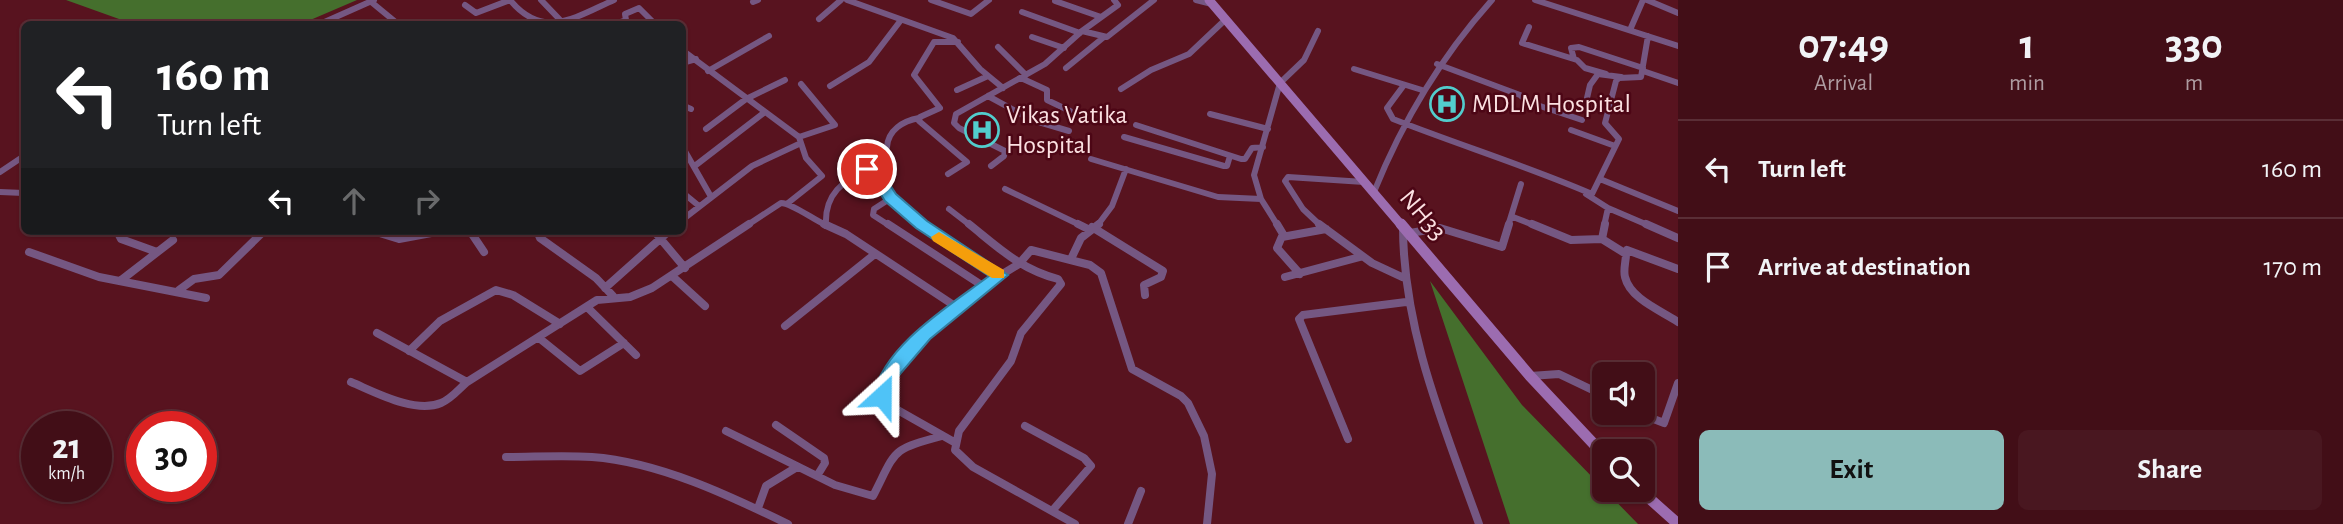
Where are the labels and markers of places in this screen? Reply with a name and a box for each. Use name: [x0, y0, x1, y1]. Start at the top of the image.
hospital icon: MDLM Hospital: [1428, 85, 1466, 123]
place label: MDLM Hospital: [1472, 91, 1631, 117]
place label: Vikas Vatika Hospital: [1006, 102, 1127, 158]
hospital icon: Vikas Vatika Hospital: [963, 111, 1001, 149]
pin: [837, 139, 897, 199]

